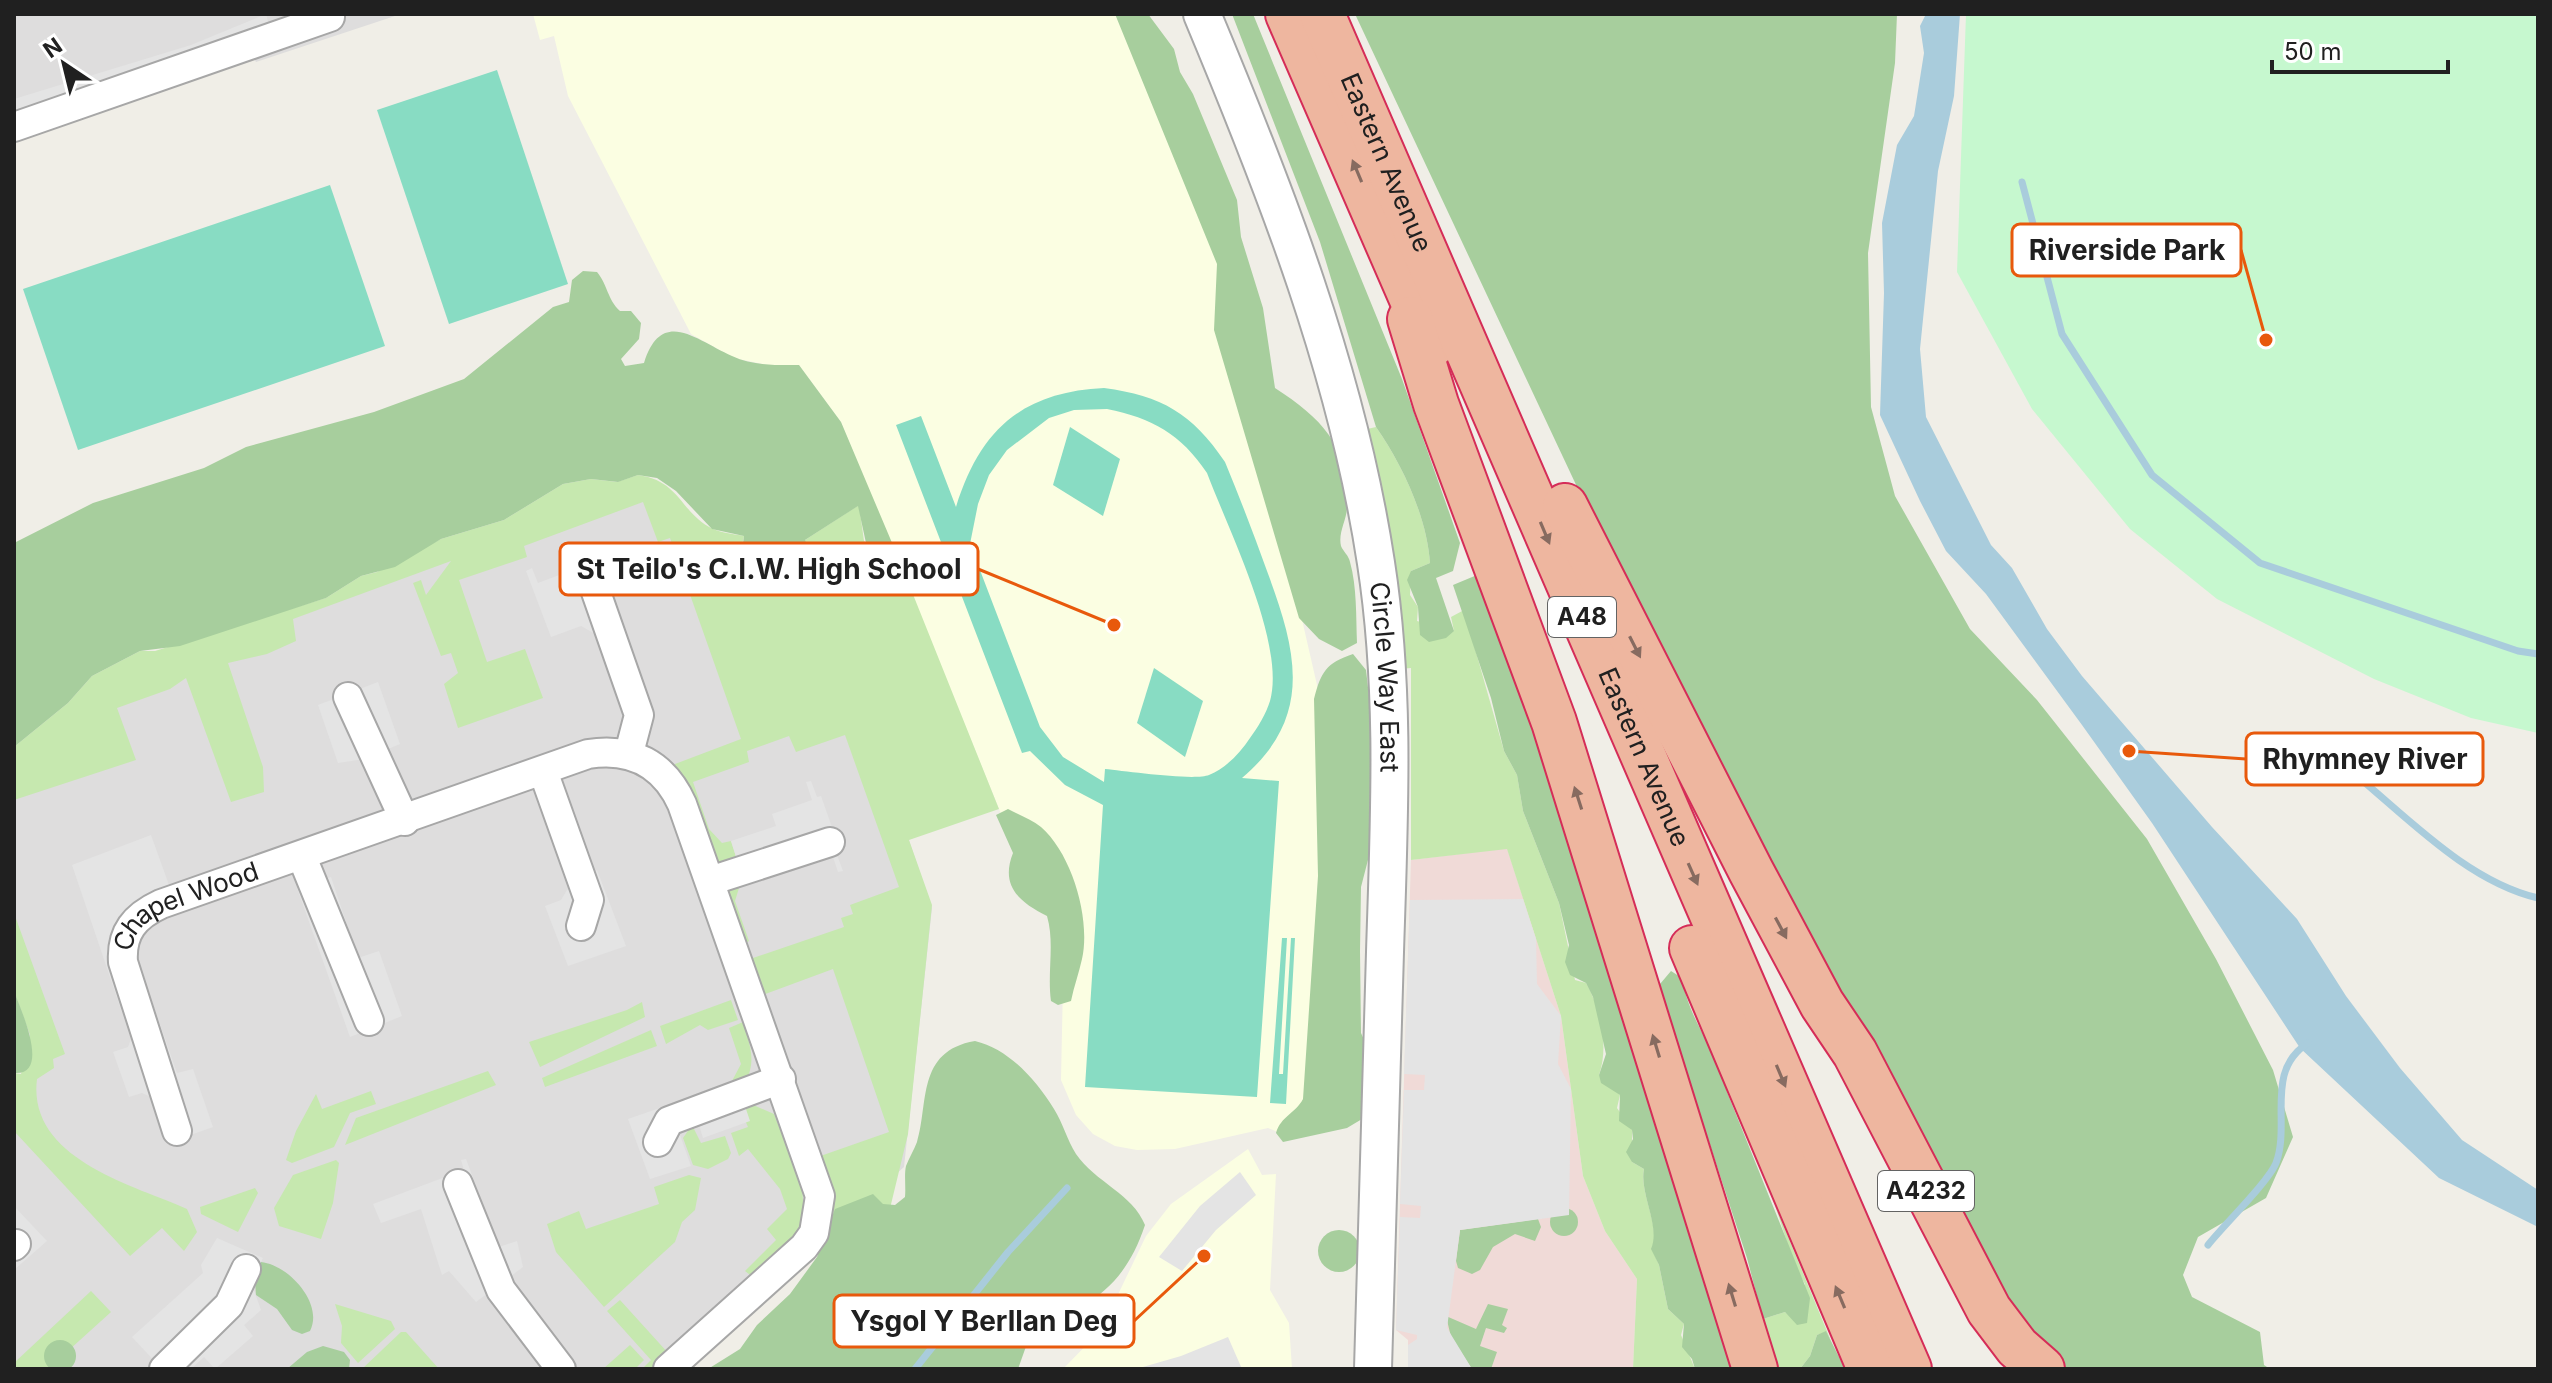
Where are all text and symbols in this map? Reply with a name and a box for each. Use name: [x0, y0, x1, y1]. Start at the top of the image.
north arrow: [24, 24, 104, 104]
scale bar: [2272, 24, 2448, 74]
text: N: [38, 32, 67, 63]
text: 50 m: [2284, 37, 2342, 66]
street label: Eastern Avenue: [1335, 68, 1439, 257]
one-way arrow: [1350, 159, 1363, 183]
callout: Riverside Park: [2012, 224, 2241, 276]
text: Riverside Park: [2029, 233, 2226, 267]
one-way arrow: [1539, 521, 1552, 545]
callout: St Teilo's C.I.W. High School: [560, 543, 978, 595]
text: St Teilo's C.I.W. High School: [577, 552, 961, 586]
street label: Circle Way East: [1364, 580, 1406, 773]
road number: A48: [1548, 597, 1616, 637]
one-way arrow: [1629, 636, 1642, 659]
street label: Eastern Avenue: [1592, 663, 1697, 851]
callout: Rhymney River: [2246, 733, 2483, 785]
text: Rhymney River: [2262, 742, 2468, 776]
one-way arrow: [1571, 786, 1584, 810]
street label: Chapel Wood: [107, 855, 263, 954]
one-way arrow: [1686, 862, 1700, 886]
one-way arrow: [1774, 916, 1788, 939]
one-way arrow: [1649, 1034, 1662, 1058]
one-way arrow: [1774, 1064, 1787, 1088]
road number: A4232: [1878, 1171, 1974, 1211]
one-way arrow: [1725, 1282, 1738, 1306]
one-way arrow: [1833, 1285, 1846, 1309]
callout: Ysgol Y Berllan Deg: [834, 1295, 1134, 1347]
text: Ysgol Y Berllan Deg: [850, 1304, 1118, 1338]

